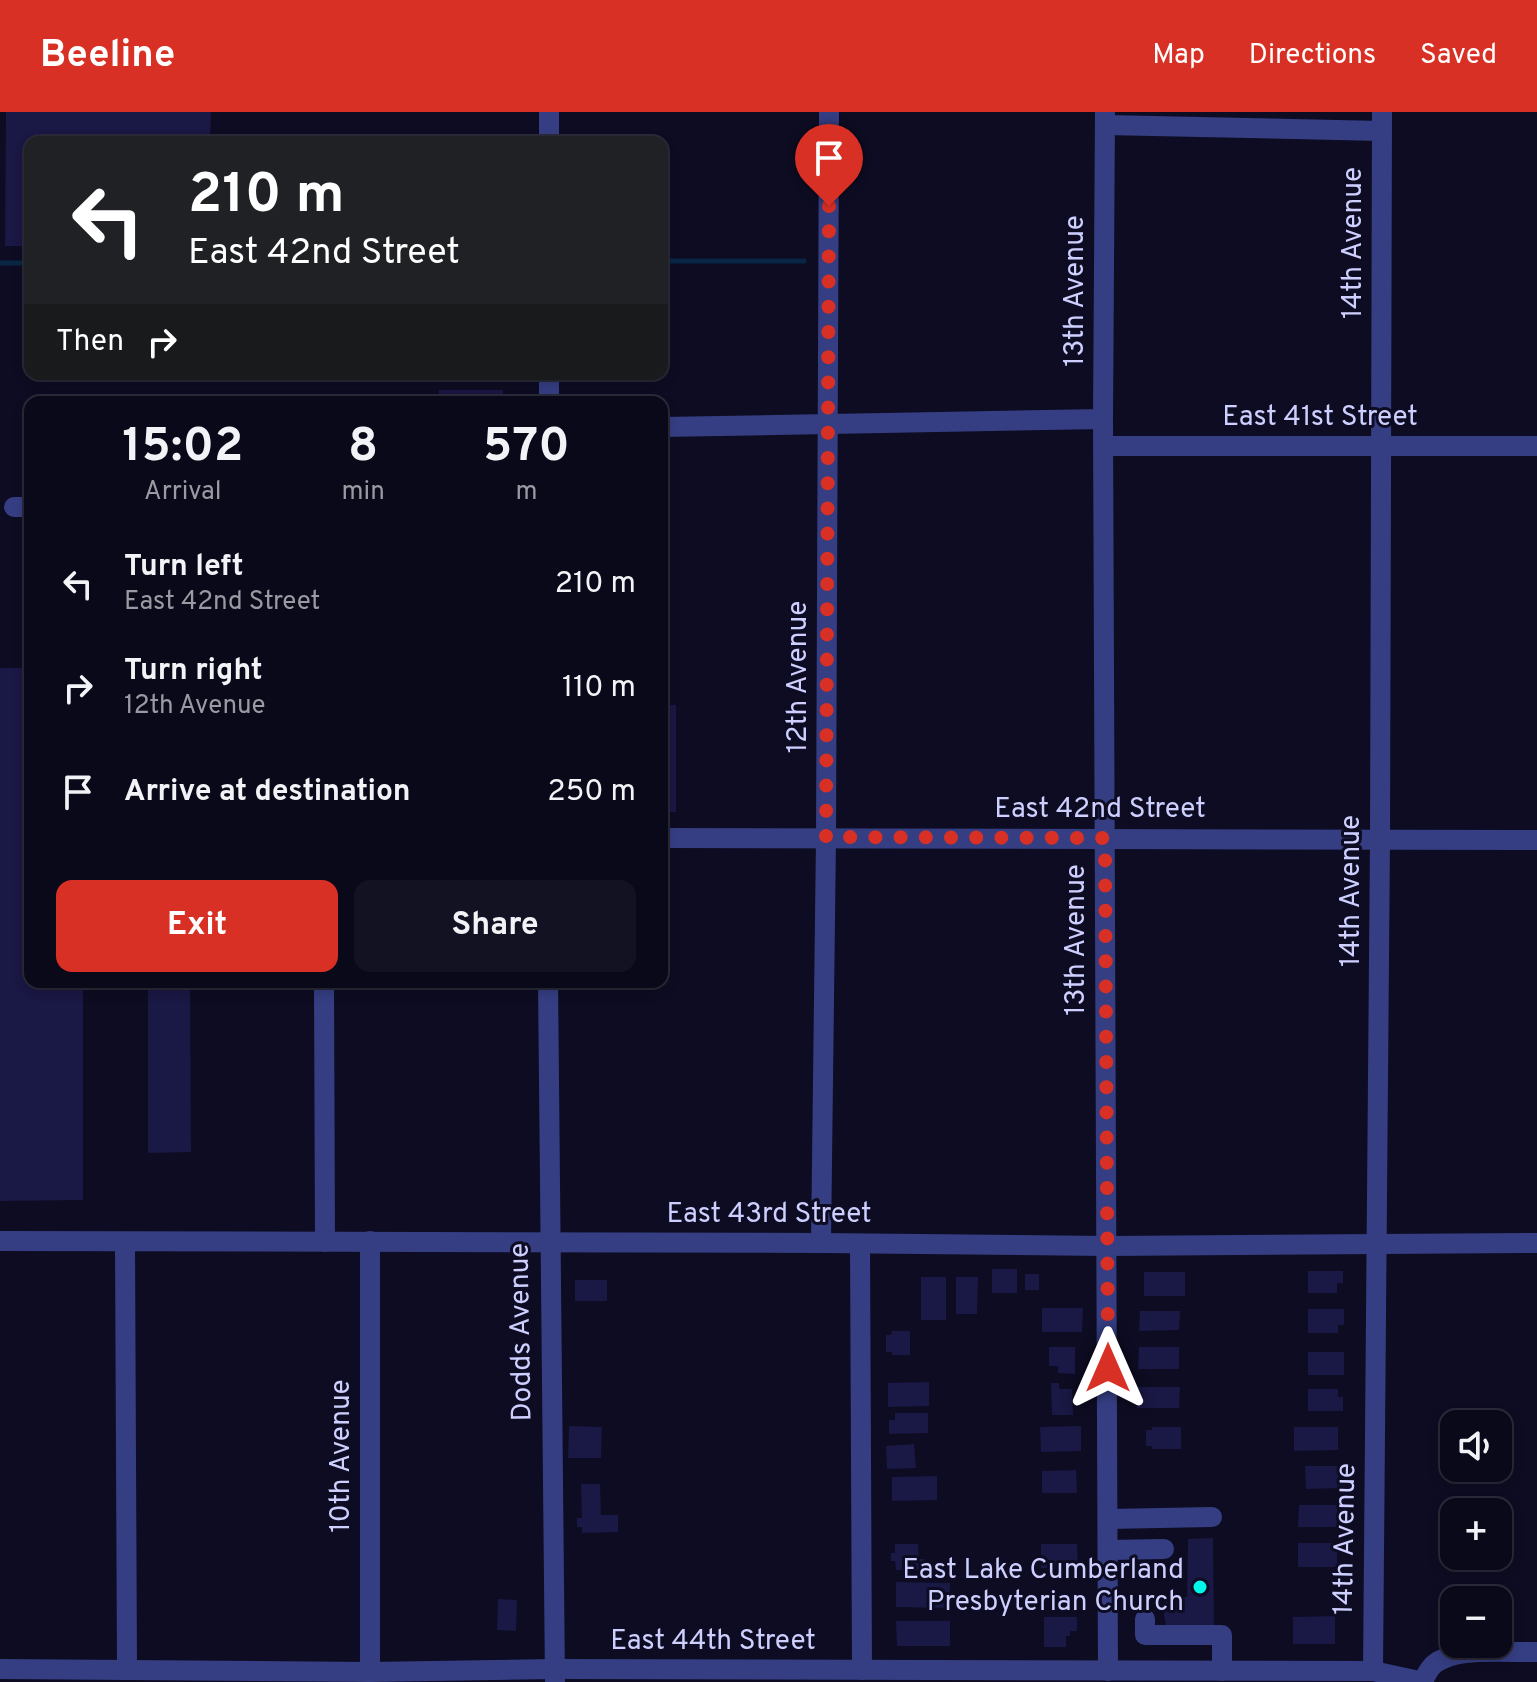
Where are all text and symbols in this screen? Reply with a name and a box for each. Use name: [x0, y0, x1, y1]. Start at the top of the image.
text: Beeline: [40, 32, 175, 81]
text: Map: [1152, 38, 1205, 74]
text: Directions: [1249, 38, 1376, 74]
text: Saved: [1420, 38, 1497, 74]
pin: [795, 124, 863, 206]
icon: arrive: [807, 136, 851, 180]
text: 210 m: [188, 162, 345, 232]
street label: 14th Avenue: [1336, 167, 1372, 319]
icon: left: [56, 168, 160, 272]
street label: 13th Avenue: [1058, 215, 1094, 367]
text: East 42nd Street: [188, 231, 460, 277]
icon: right: [140, 320, 184, 364]
text: Then: [56, 324, 124, 361]
street label: East 41st Street: [1222, 400, 1418, 436]
text: 15:02: [122, 418, 243, 478]
text: 8: [348, 418, 378, 478]
text: 570: [483, 418, 570, 478]
text: Arrival: [144, 476, 222, 509]
text: min: [342, 476, 385, 509]
text: m: [515, 476, 537, 509]
text: Turn left: [124, 549, 244, 586]
icon: left: [56, 562, 100, 606]
text: 210 m: [555, 566, 636, 603]
text: East 42nd Street: [124, 586, 320, 619]
street label: 12th Avenue: [781, 601, 817, 753]
text: Turn right: [124, 653, 262, 690]
icon: right: [56, 666, 100, 710]
text: 110 m: [562, 670, 636, 707]
text: 12th Avenue: [124, 690, 266, 723]
icon: arrive: [56, 770, 100, 814]
text: Arrive at destination: [124, 774, 410, 811]
text: 250 m: [547, 774, 636, 811]
street label: East 42nd Street: [994, 792, 1206, 828]
street label: 14th Avenue: [1334, 815, 1370, 967]
street label: 13th Avenue: [1059, 864, 1095, 1016]
button: Exit: [56, 880, 338, 972]
button: Share: [354, 880, 636, 972]
street label: East 43rd Street: [666, 1197, 872, 1233]
street label: Dodds Avenue: [502, 1242, 542, 1422]
position arrow: [1066, 1326, 1150, 1410]
street label: 10th Avenue: [324, 1379, 360, 1533]
map controls: [1440, 1410, 1512, 1658]
button: sound: [1440, 1410, 1512, 1482]
street label: 14th Avenue: [1327, 1463, 1365, 1615]
button: +: [1440, 1498, 1512, 1570]
place label: East Lake Cumberland Presbyterian Church: [902, 1553, 1184, 1621]
marker: East Lake Cumberland Presbyterian Church: [1191, 1578, 1209, 1596]
button: −: [1440, 1586, 1512, 1658]
street label: East 44th Street: [610, 1624, 816, 1660]

